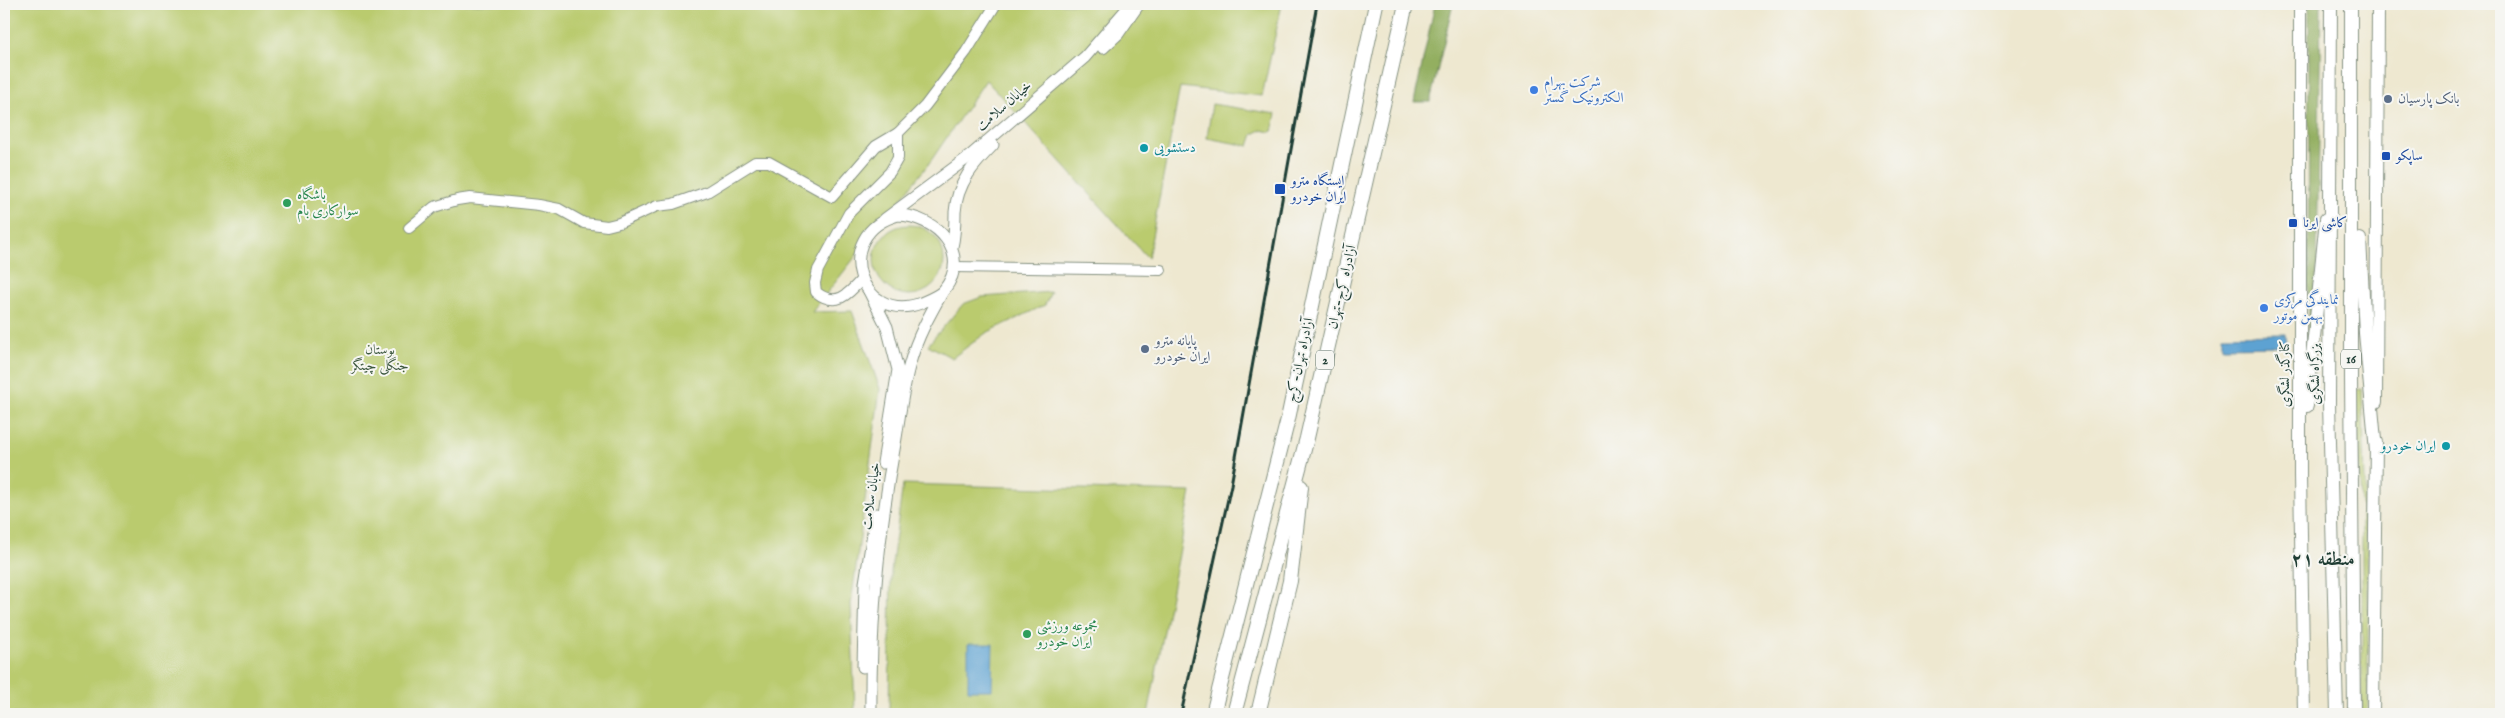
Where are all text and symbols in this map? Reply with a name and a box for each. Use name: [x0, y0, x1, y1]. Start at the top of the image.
place label: شرکت بهرام الکترونیک گستر: [1542, 73, 1624, 107]
street label: خیابان سلامت: [972, 77, 1036, 135]
marker: شرکت بهرام الکترونیک گستر: [1528, 84, 1540, 96]
place label: بانک پارسیان: [2398, 90, 2460, 109]
marker: بانک پارسیان: [2382, 93, 2394, 105]
place label: دستشویی: [1154, 139, 1196, 157]
marker: دستشویی: [1138, 142, 1150, 154]
place label: ساپکو: [2394, 147, 2423, 166]
marker: ساپکو: [2380, 150, 2392, 162]
place label: ایستگاه مترو ایران خودرو: [1289, 171, 1346, 206]
marker: ایستگاه مترو ایران خودرو: [1273, 182, 1287, 196]
place label: باشگاه سوارکاری بام: [297, 185, 359, 223]
marker: باشگاه سوارکاری بام: [281, 197, 293, 209]
place label: کاشی ایرنا: [2303, 214, 2347, 232]
marker: کاشی ایرنا: [2287, 217, 2299, 229]
street label: آزادراه کرج-تهران: [1324, 241, 1364, 331]
place label: نمایندگی مرکزی بهمن موتور: [2272, 289, 2339, 325]
marker: نمایندگی مرکزی بهمن موتور: [2258, 302, 2270, 314]
street label: آزادراه تهران-کرج: [1282, 314, 1321, 404]
place label: پایانه مترو ایران خودرو: [1153, 332, 1210, 366]
park label: بوستان جنگلی چیتگر: [349, 341, 409, 375]
street label: کنارگذر لشگری: [2274, 341, 2294, 407]
marker: پایانه مترو ایران خودرو: [1139, 343, 1151, 355]
street label: بزرگراه لشگری: [2305, 343, 2324, 405]
road number: 16: [2341, 349, 2361, 368]
road number: 2: [1316, 350, 1334, 370]
place label: ایران خودرو: [2379, 437, 2436, 455]
marker: ایران خودرو: [2440, 440, 2452, 452]
street label: خیابان سلامت: [857, 461, 885, 531]
district label: منطقه ۲۱: [2291, 548, 2355, 572]
place label: مجموعه ورزشی ایران خودرو: [1035, 617, 1098, 651]
marker: مجموعه ورزشی ایران خودرو: [1021, 628, 1033, 640]

